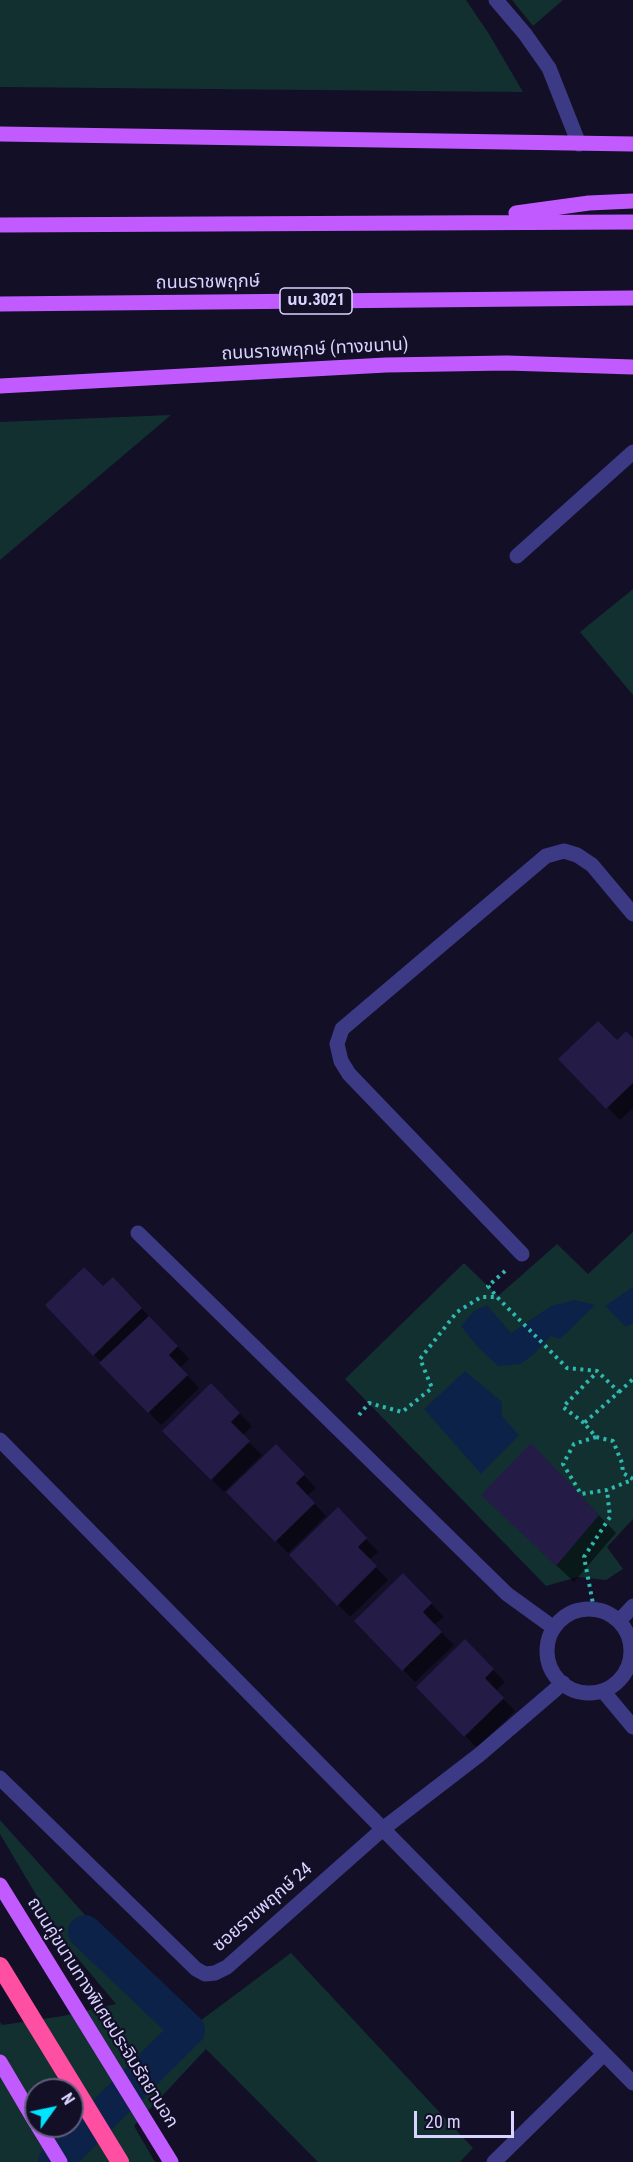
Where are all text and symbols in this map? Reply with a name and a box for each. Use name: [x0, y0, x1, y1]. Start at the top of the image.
street label: ถนนราชพฤกษ์: [156, 271, 260, 295]
road number: นบ.3021: [280, 288, 352, 314]
street label: ถนนราชพฤกษ์ (ทางขนาน): [221, 334, 409, 366]
street label: ซอยราชพฤกษ์ 24: [209, 1859, 317, 1957]
street label: ถนนคู่ขนานทางพิเศษประจิมรัถยานอก: [22, 1894, 182, 2132]
north arrow: [24, 2078, 84, 2138]
text: N: [57, 2090, 78, 2108]
scale bar: [417, 2099, 518, 2137]
text: 20 m: [425, 2111, 460, 2132]

